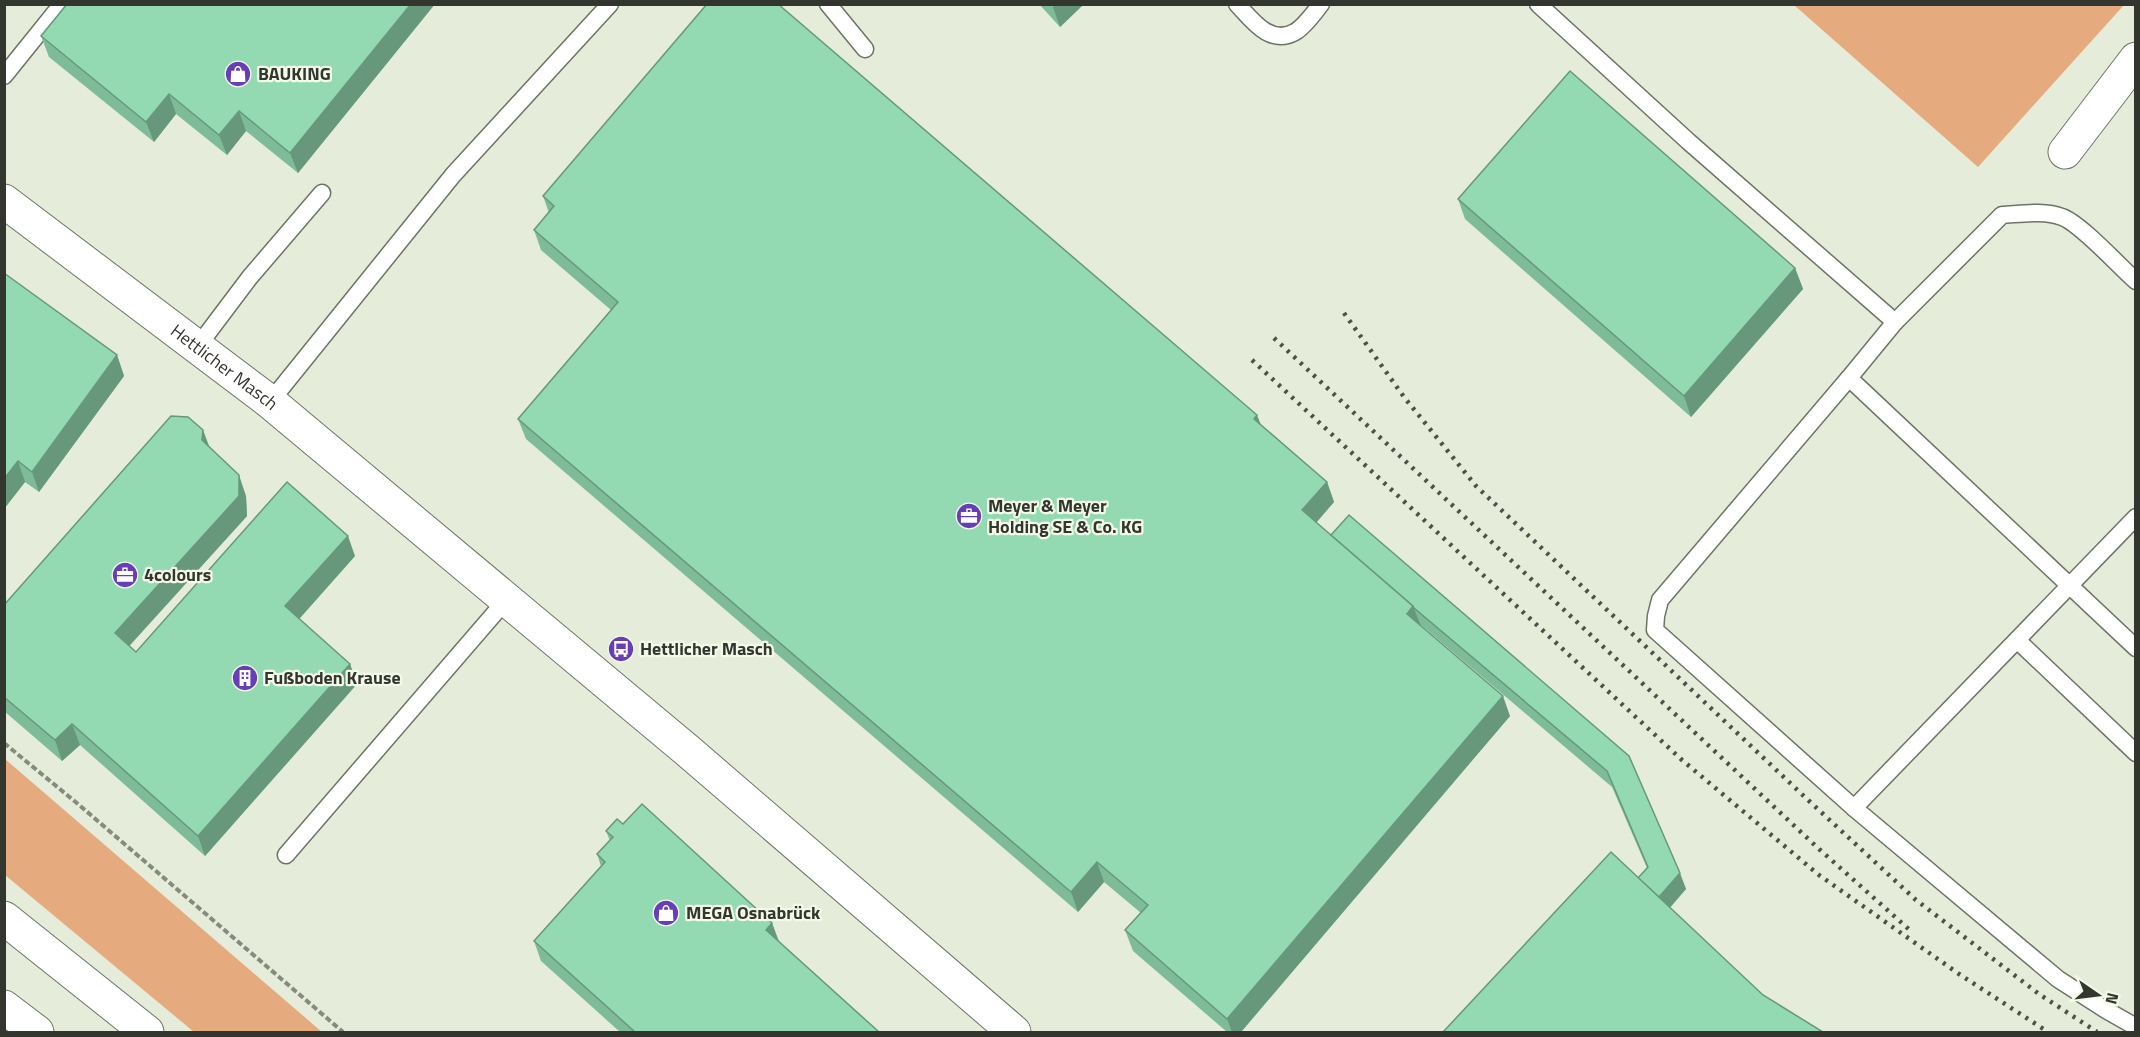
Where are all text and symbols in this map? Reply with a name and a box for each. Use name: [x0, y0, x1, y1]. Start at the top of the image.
shop icon: BAUKING: [223, 59, 253, 89]
place label: BAUKING: [258, 60, 331, 87]
street label: Hettlicher Masch: [165, 317, 284, 416]
place label: Meyer & Meyer Holding SE & Co. KG: [988, 492, 1142, 540]
office icon: Meyer & Meyer Holding SE & Co. KG: [954, 501, 984, 531]
office icon: 4colours: [110, 560, 140, 590]
place label: 4colours: [144, 561, 211, 588]
bus stop icon: Hettlicher Masch: [606, 634, 636, 664]
place label: Hettlicher Masch: [640, 635, 773, 662]
building icon: Fußboden Krause: [230, 663, 260, 693]
place label: Fußboden Krause: [264, 664, 401, 691]
shop icon: MEGA Osnabrück: [651, 898, 681, 928]
place label: MEGA Osnabrück: [686, 899, 821, 926]
north arrow: [2068, 965, 2128, 1025]
text: N: [2100, 990, 2126, 1007]

